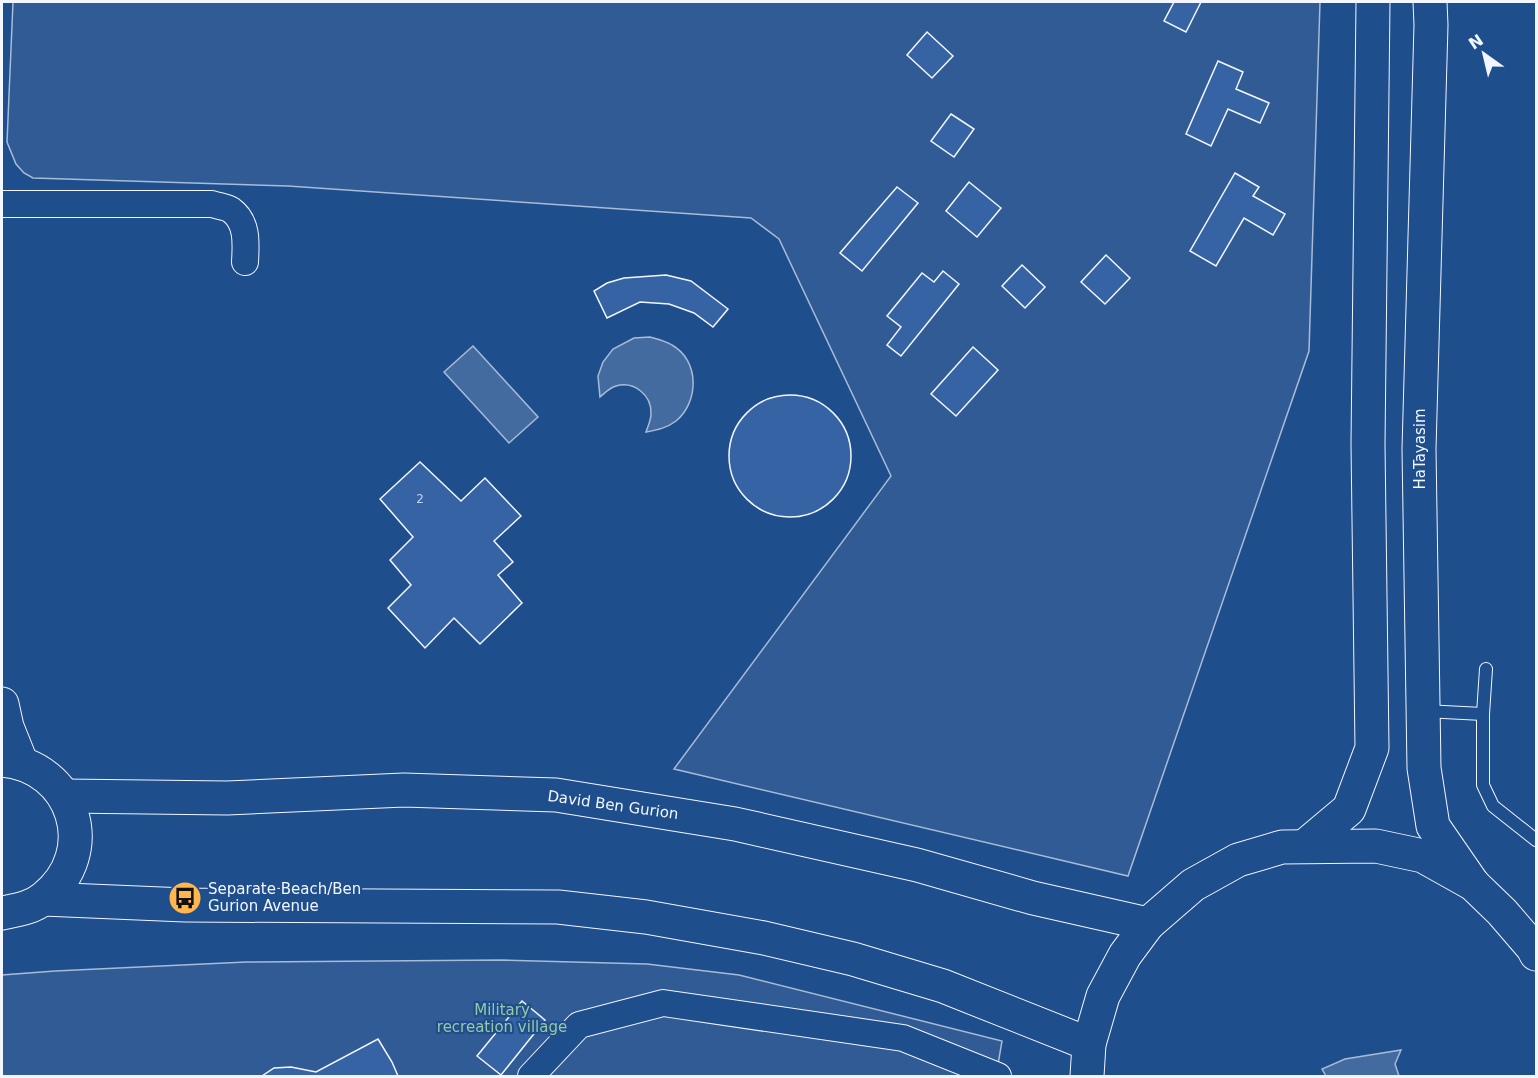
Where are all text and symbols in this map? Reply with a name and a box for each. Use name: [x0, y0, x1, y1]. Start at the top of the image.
north arrow: [1454, 24, 1514, 84]
text: N: [1465, 30, 1487, 54]
street label: HaTayasim: [1411, 408, 1429, 490]
house number: 2: [416, 492, 424, 506]
street label: David Ben Gurion: [546, 787, 680, 823]
bus stop icon: Separate Beach/Ben Gurion Avenue: [167, 880, 203, 916]
place label: Separate Beach/Ben Gurion Avenue: [208, 880, 361, 915]
park label: Military recreation village: [437, 1001, 567, 1036]

